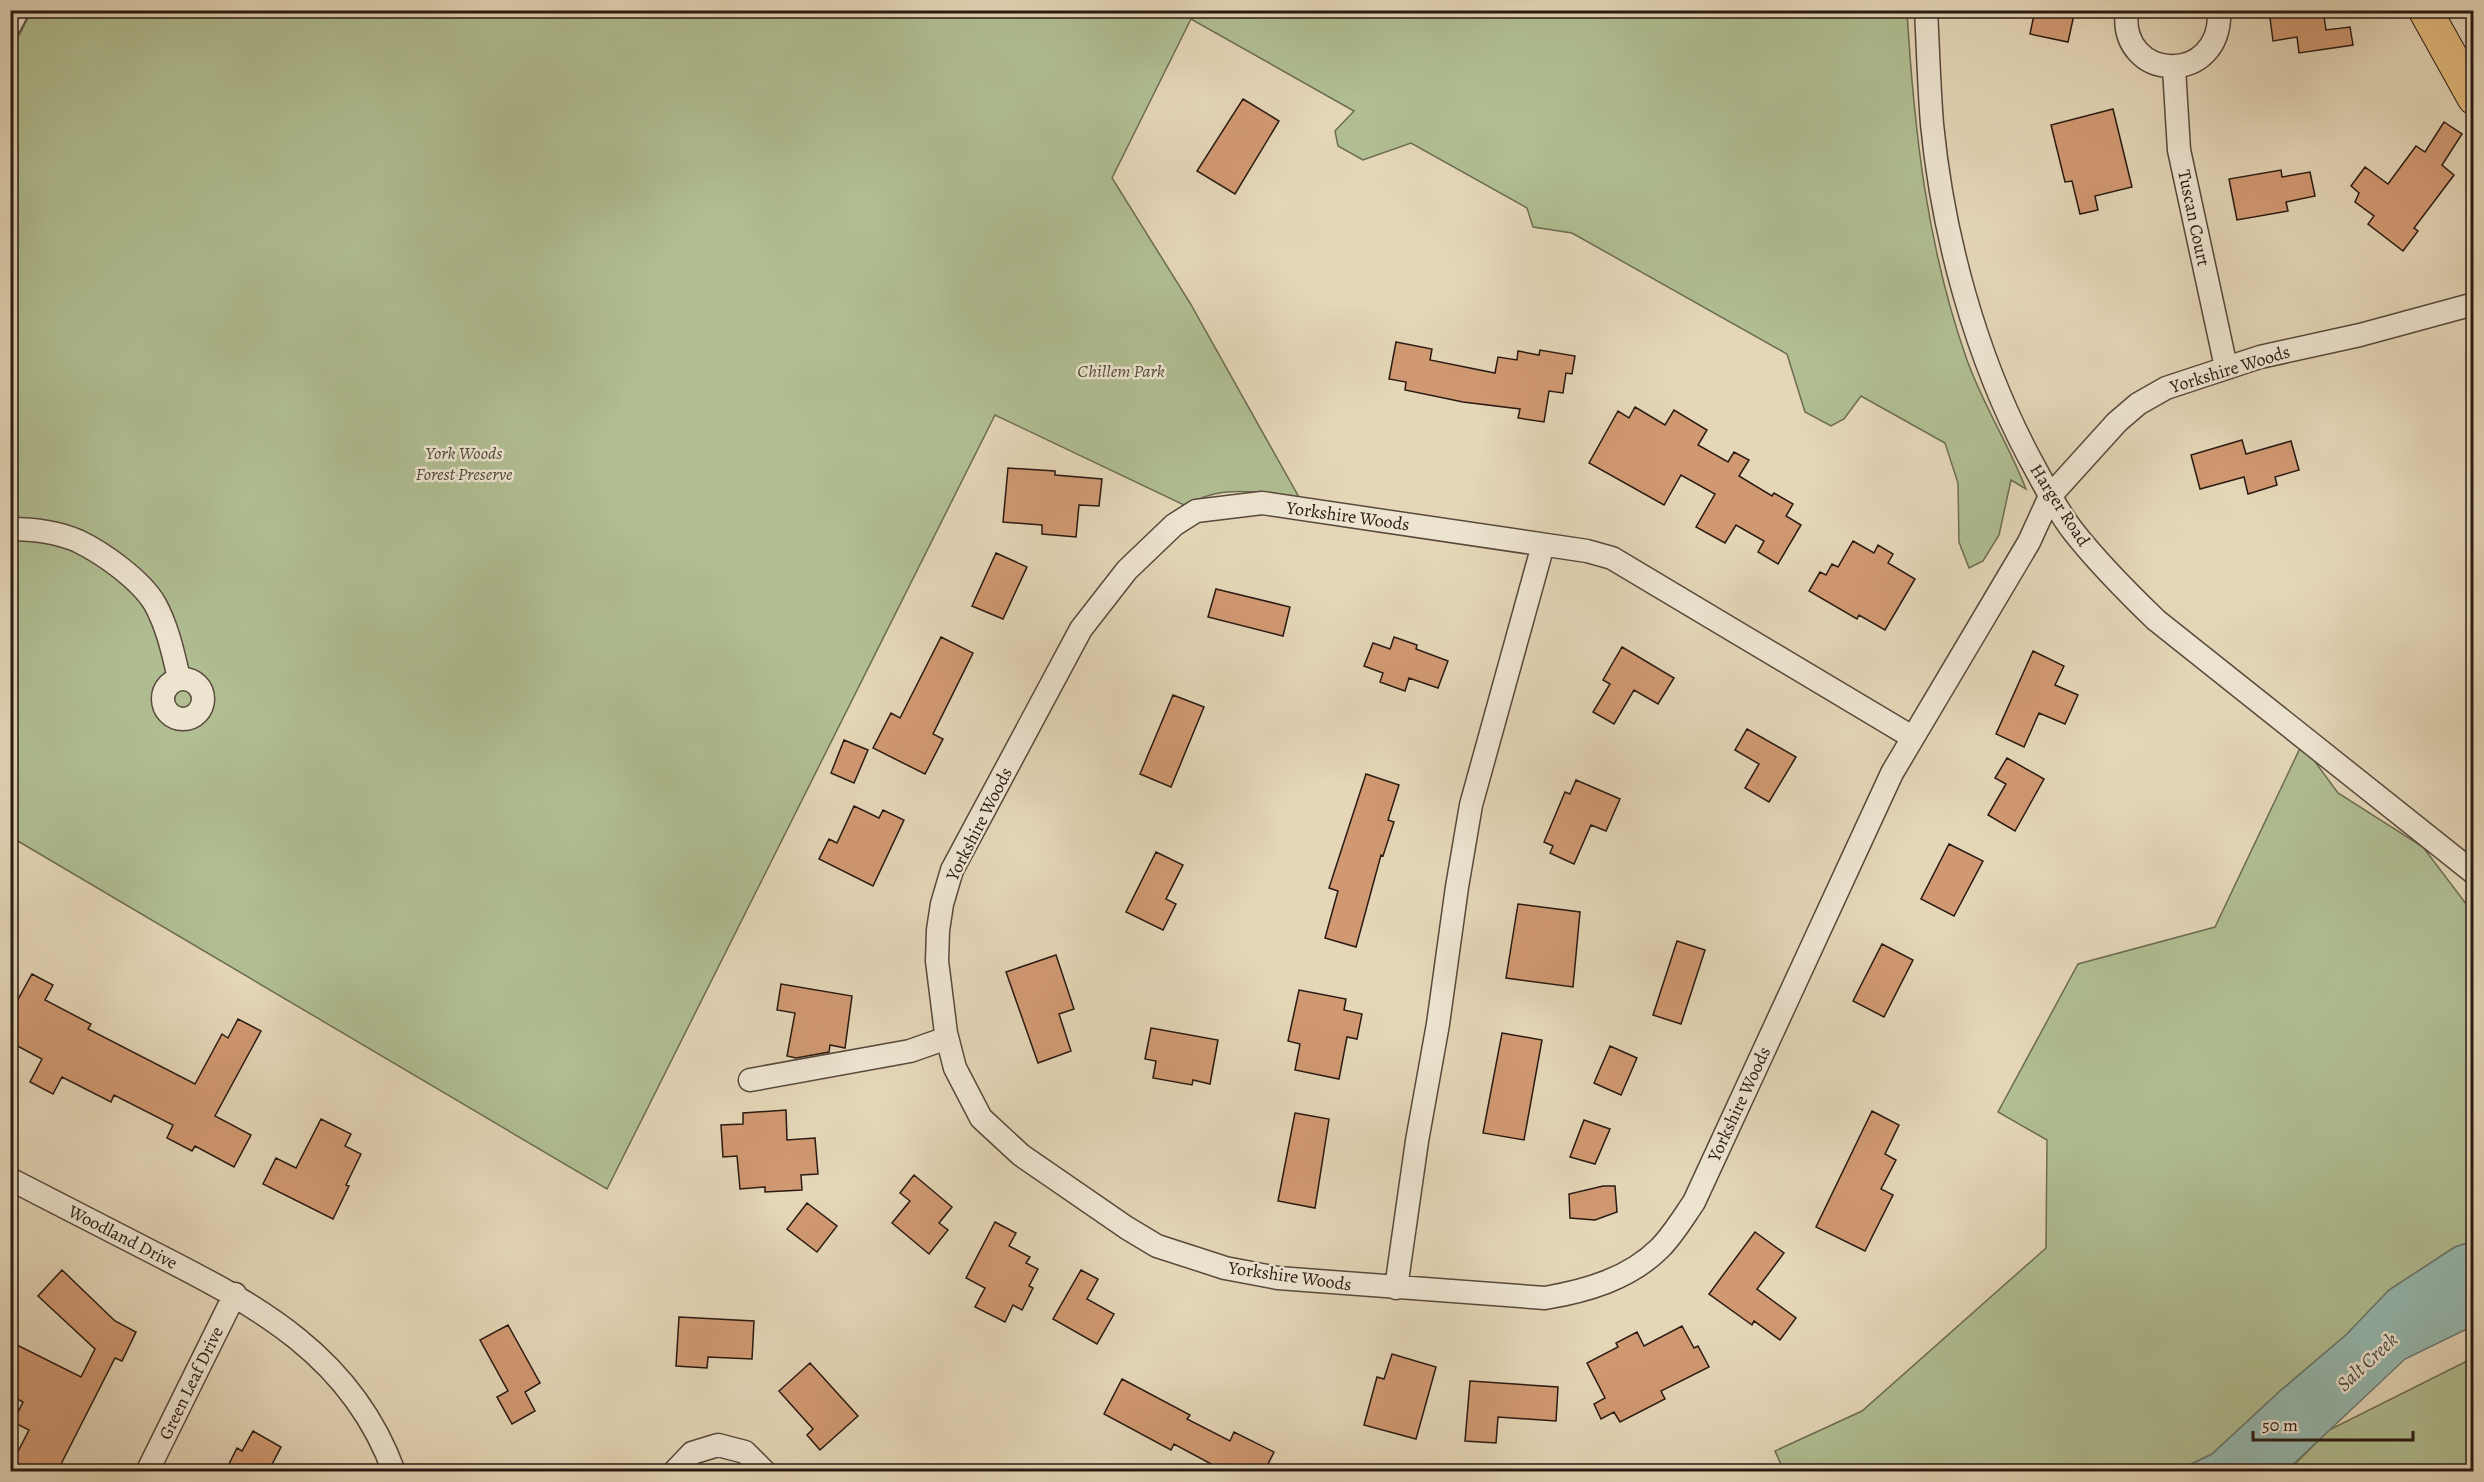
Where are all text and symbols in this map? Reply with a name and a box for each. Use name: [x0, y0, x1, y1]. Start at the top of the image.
street label: Tuscan Court: [2172, 168, 2216, 268]
street label: Yorkshire Woods: [2166, 339, 2293, 399]
park label: Chillem Park: [1077, 359, 1165, 383]
park label: York Woods Forest Preserve: [416, 441, 513, 486]
street label: Harger Road: [2024, 459, 2096, 551]
street label: Yorkshire Woods: [1284, 495, 1411, 537]
street label: Yorkshire Woods: [940, 763, 1018, 886]
street label: Yorkshire Woods: [1701, 1043, 1776, 1166]
street label: Woodland Drive: [64, 1199, 182, 1275]
street label: Yorkshire Woods: [1226, 1255, 1353, 1297]
street label: Green Leaf Drive: [153, 1322, 229, 1444]
water label: Salt Creek: [2330, 1327, 2404, 1397]
scale bar: [2253, 1404, 2414, 1442]
text: 50 m: [2262, 1413, 2298, 1437]

